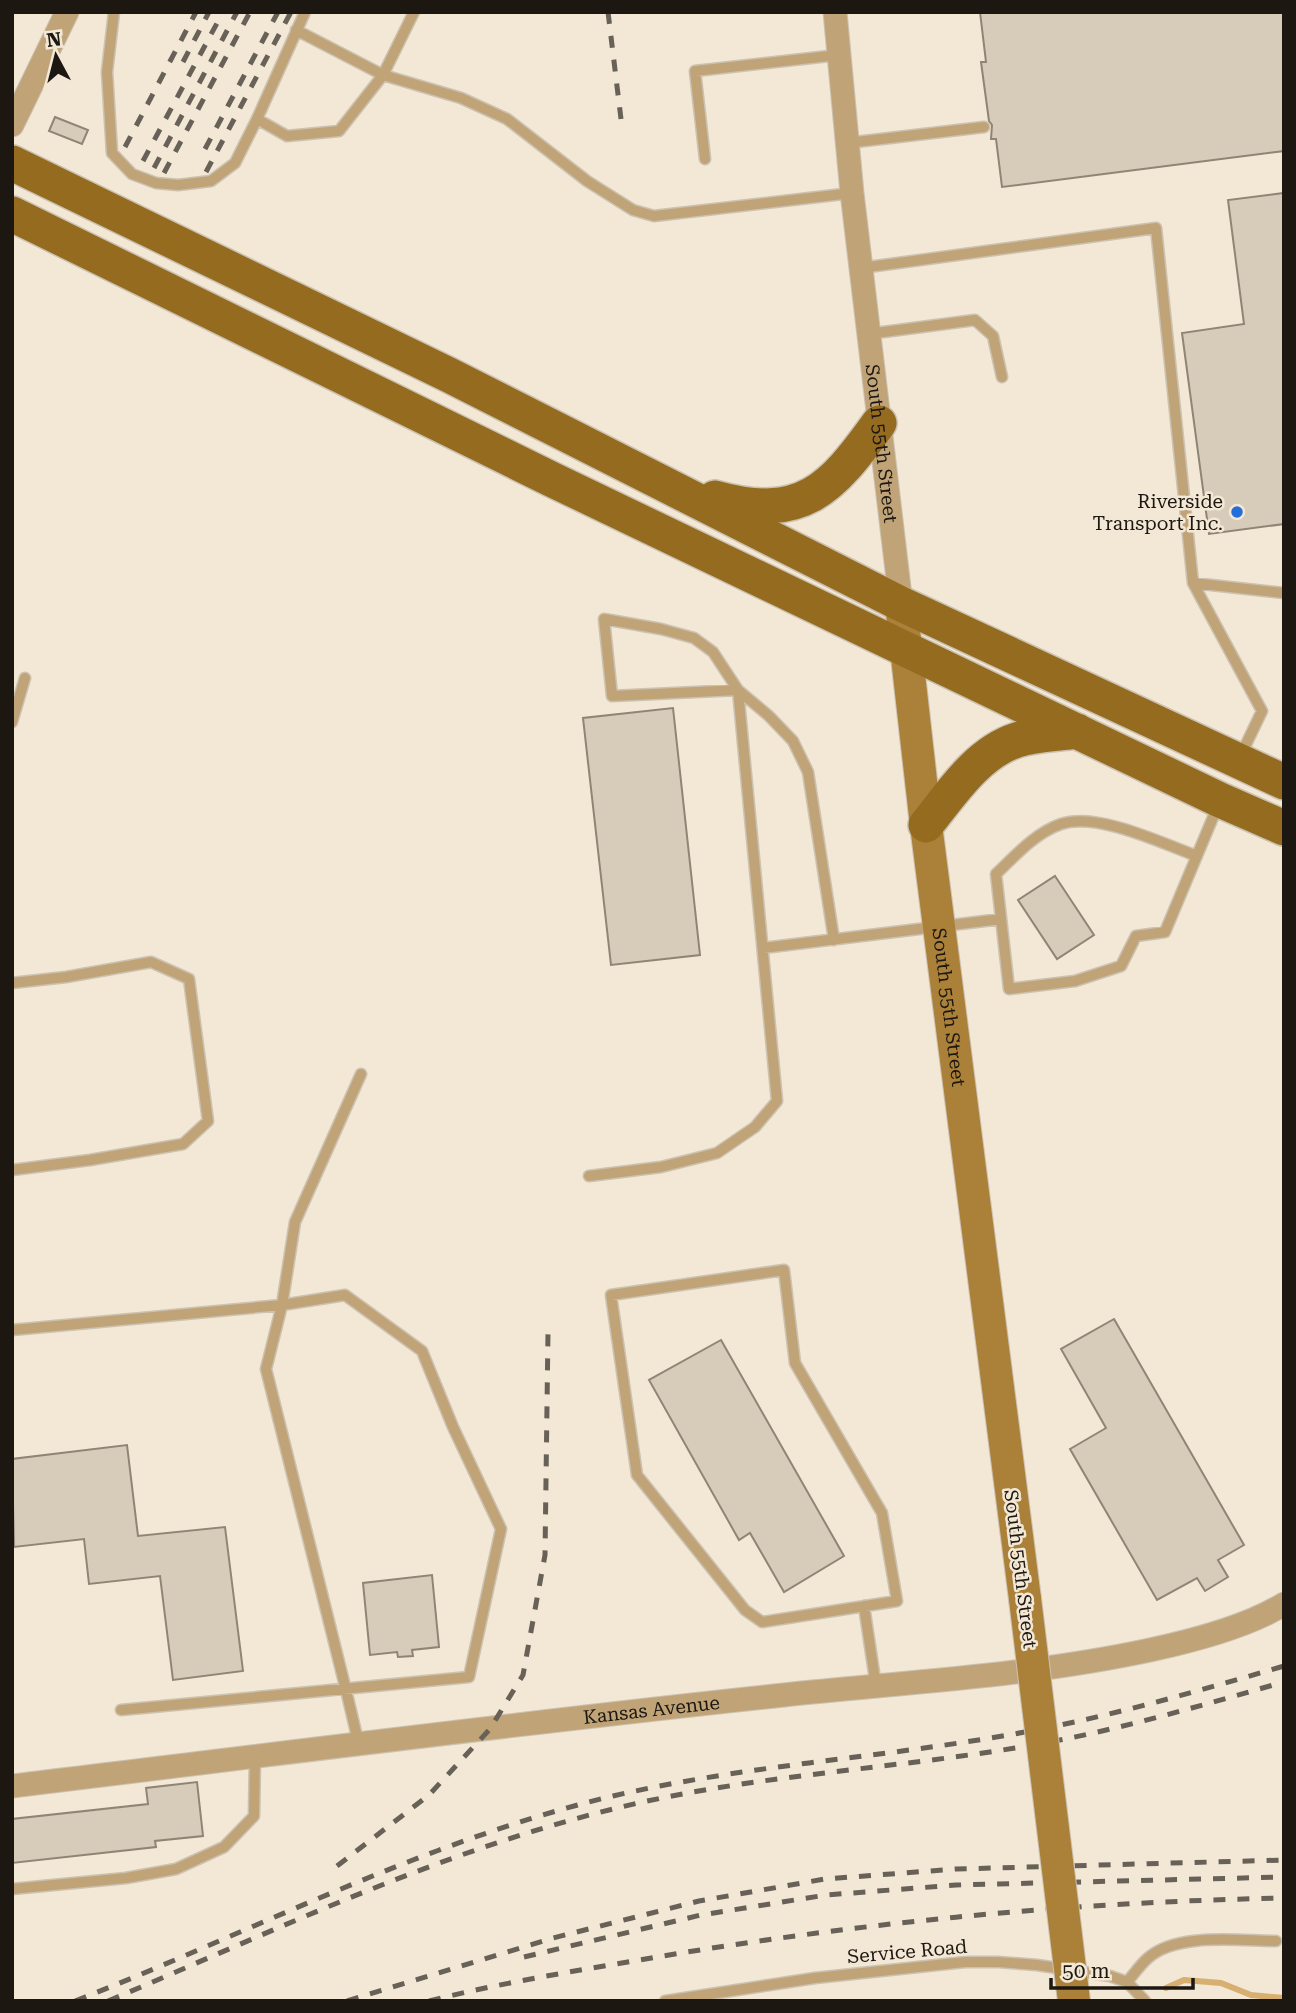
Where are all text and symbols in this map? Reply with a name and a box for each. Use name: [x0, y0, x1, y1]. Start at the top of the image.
north arrow: [21, 21, 91, 91]
text: N: [45, 27, 63, 52]
street label: South 55th Street: [860, 363, 902, 524]
place label: Riverside Transport Inc.: [1093, 490, 1223, 535]
marker: Riverside Transport Inc.: [1229, 504, 1245, 520]
street label: South 55th Street: [927, 926, 970, 1088]
street label: South 55th Street: [999, 1488, 1042, 1650]
street label: Kansas Avenue: [582, 1691, 721, 1729]
street label: Service Road: [846, 1935, 968, 1968]
scale bar: [1051, 1946, 1193, 1990]
text: 50 m: [1062, 1959, 1110, 1983]

